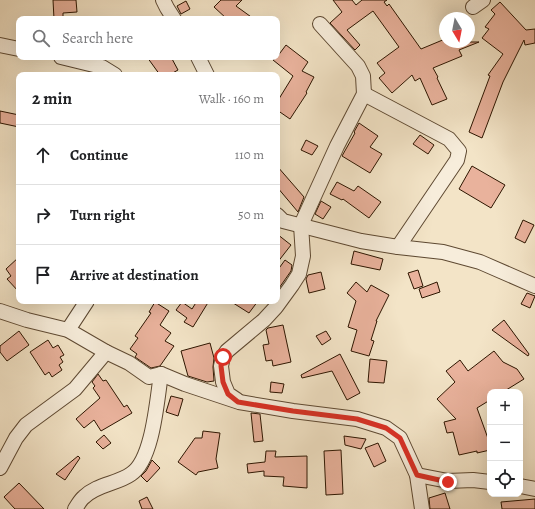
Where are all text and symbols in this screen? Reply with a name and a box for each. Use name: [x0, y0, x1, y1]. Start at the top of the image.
north arrow: [439, 12, 475, 48]
search box: [16, 16, 280, 60]
icon: search: [30, 27, 52, 49]
text: Search here: [62, 28, 133, 48]
text: 2 min: [32, 87, 72, 110]
text: Walk · 160 m: [199, 90, 264, 107]
icon: ahead: [32, 144, 54, 166]
text: Continue: [70, 145, 128, 165]
text: 110 m: [235, 146, 264, 163]
icon: right: [32, 204, 54, 226]
text: Turn right: [70, 205, 135, 225]
text: 50 m: [238, 206, 264, 223]
icon: arrive: [32, 264, 54, 286]
text: Arrive at destination: [70, 265, 199, 285]
route start: [214, 348, 232, 366]
map controls: [487, 389, 523, 497]
button: +: [487, 389, 523, 425]
button: −: [487, 425, 523, 461]
button: locate: [487, 461, 523, 497]
route end: [439, 473, 457, 491]

